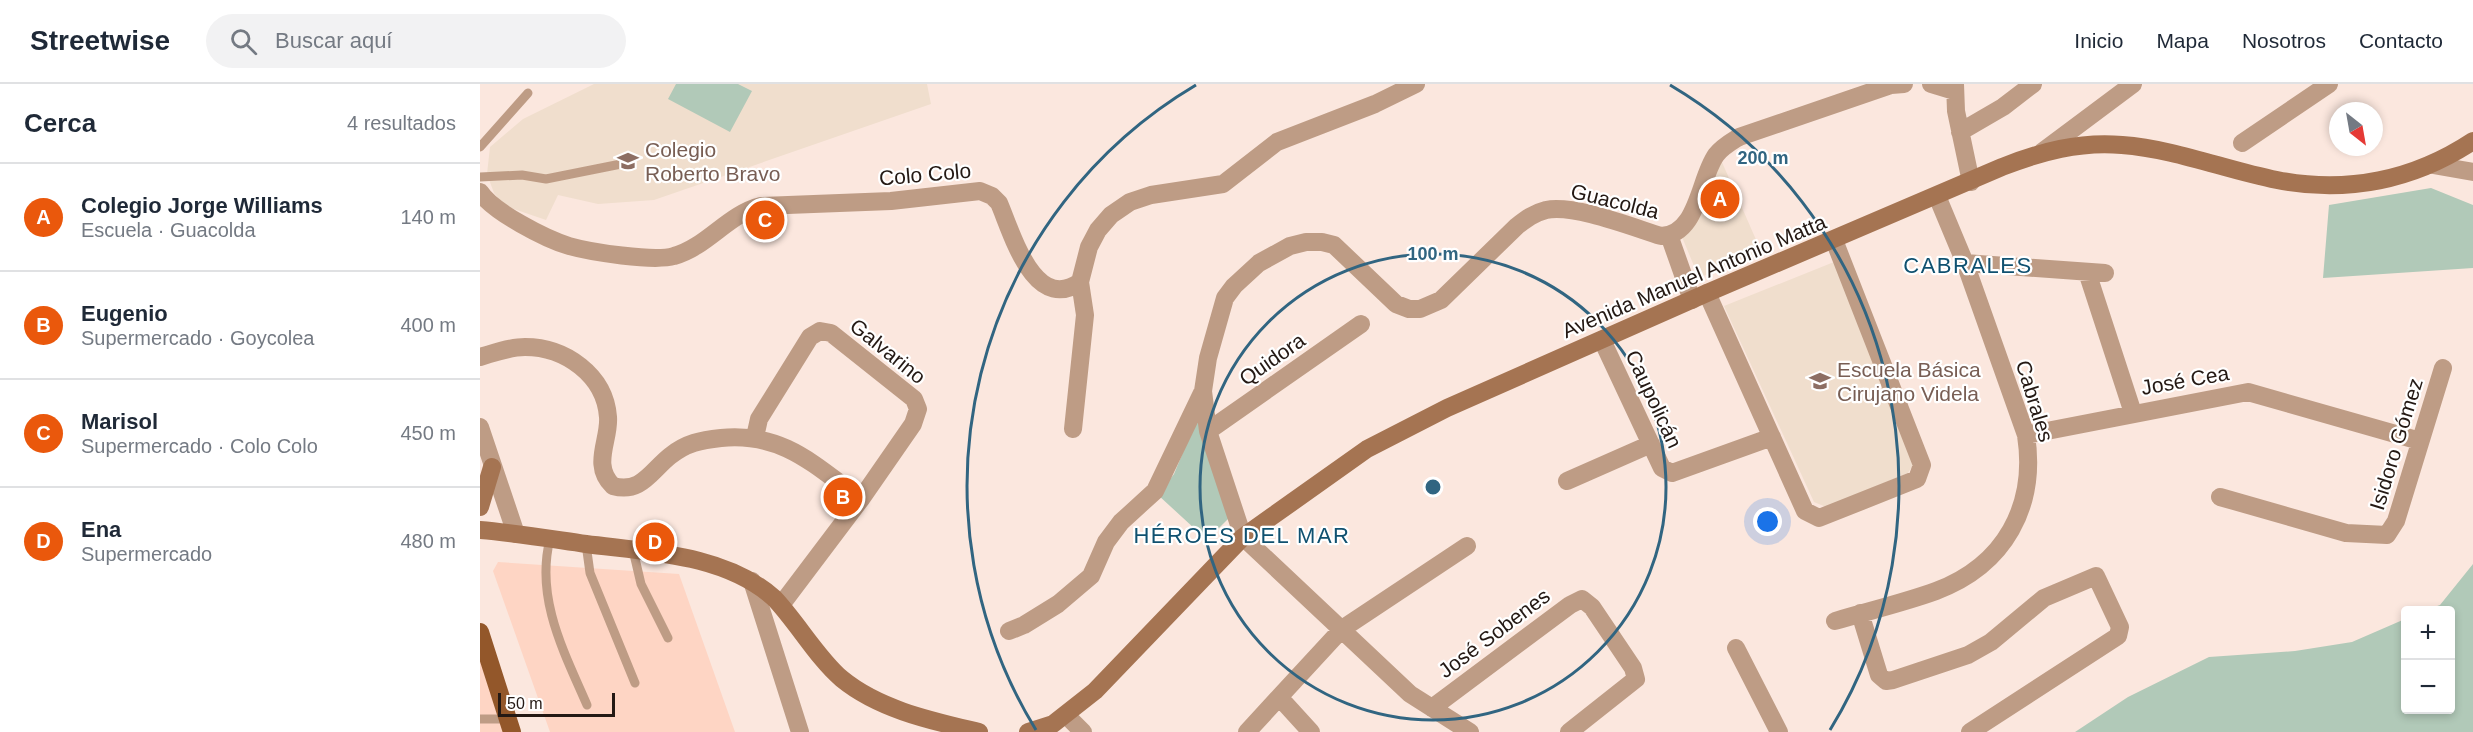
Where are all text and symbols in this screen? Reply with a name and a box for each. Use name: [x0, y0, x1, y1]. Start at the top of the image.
search box: [206, 14, 626, 68]
text: Streetwise: [30, 25, 170, 56]
icon: search: [227, 25, 260, 58]
text: Buscar aquí: [275, 28, 392, 53]
text: Inicio: [2074, 29, 2123, 52]
text: Mapa: [2156, 29, 2209, 52]
text: Nosotros: [2242, 29, 2326, 52]
text: Contacto: [2359, 29, 2443, 52]
north arrow: [2329, 102, 2383, 156]
text: Cerca: [24, 108, 96, 138]
text: 4 resultados: [347, 112, 456, 134]
place label: Colegio Roberto Bravo: [645, 138, 780, 185]
text: 200 m: [1737, 148, 1789, 168]
school or university icon: Colegio Roberto Bravo: [616, 149, 640, 173]
street label: Colo Colo: [878, 159, 972, 189]
pin: A: [1700, 176, 1740, 222]
street label: Guacolda: [1569, 179, 1662, 223]
text: Colegio Jorge Williams: [81, 193, 323, 218]
pin: C: [746, 198, 784, 242]
text: A: [36, 206, 51, 228]
text: 140 m: [400, 206, 456, 228]
street label: Avenida Manuel Antonio Matta: [1559, 210, 1830, 342]
text: Escuela · Guacolda: [81, 219, 256, 241]
text: 100 m: [1407, 244, 1459, 264]
district label: CABRALES: [1903, 253, 2033, 278]
text: Eugenio: [81, 301, 168, 326]
text: B: [36, 314, 51, 336]
text: 400 m: [400, 314, 456, 336]
street label: Galvarino: [846, 314, 930, 388]
text: Supermercado · Goycolea: [81, 327, 314, 349]
street label: Quidora: [1235, 328, 1309, 390]
street label: Caupolicán: [1621, 347, 1687, 451]
street label: Cabrales: [2012, 357, 2058, 445]
place label: Escuela Básica Cirujano Videla: [1837, 358, 1981, 405]
street label: José Cea: [2139, 361, 2231, 399]
school or university icon: Escuela Básica Cirujano Videla: [1808, 369, 1832, 393]
street label: Isidoro Gómez: [2365, 375, 2427, 513]
text: Marisol: [81, 409, 158, 434]
text: C: [36, 422, 51, 444]
text: 450 m: [400, 422, 456, 444]
text: Supermercado · Colo Colo: [81, 435, 318, 457]
pin: B: [824, 474, 862, 520]
centre of rings: [1423, 477, 1443, 497]
your location: [1753, 507, 1782, 536]
text: Ena: [81, 517, 121, 542]
pin: D: [636, 520, 675, 564]
district label: HÉROES DEL MAR: [1133, 523, 1351, 548]
text: D: [36, 530, 51, 552]
text: 480 m: [400, 530, 456, 552]
text: Supermercado: [81, 543, 212, 565]
street label: José Sobenes: [1434, 584, 1554, 682]
map controls: [2401, 606, 2455, 714]
button: +: [2401, 606, 2455, 660]
button: −: [2401, 660, 2455, 714]
scale bar: [498, 690, 615, 718]
text: 50 m: [507, 695, 543, 712]

